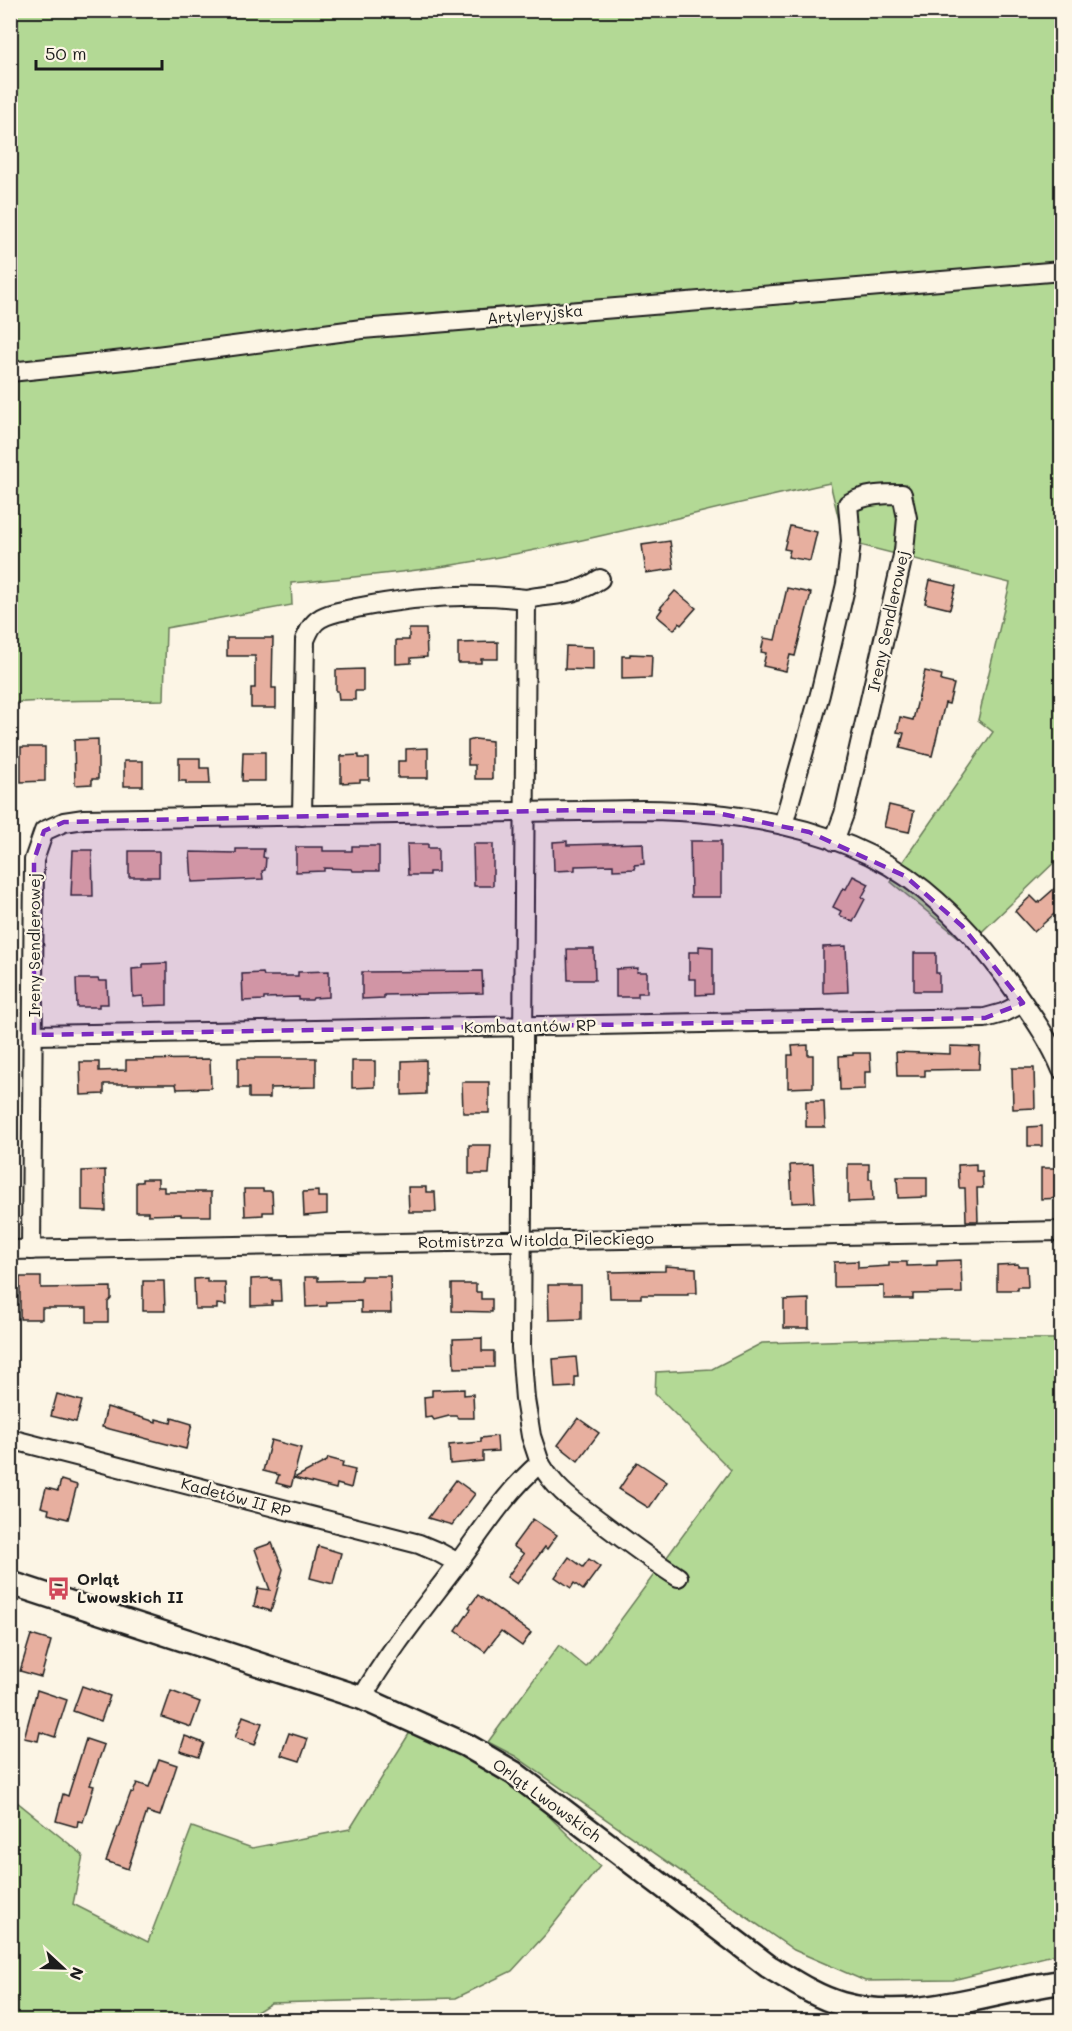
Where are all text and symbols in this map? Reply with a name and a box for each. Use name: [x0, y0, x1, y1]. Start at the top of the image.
scale bar: [36, 33, 162, 71]
text: 50 m: [45, 41, 87, 65]
street label: Artyleryjska: [486, 299, 584, 328]
street label: Ireny Sendlerowej: [862, 548, 913, 694]
street label: Ireny Sendlerowej: [23, 873, 44, 1017]
street label: Kombatantów RP: [464, 1014, 596, 1037]
street label: Rotmistrza Witolda Pileckiego: [418, 1227, 654, 1252]
street label: Kadetów II RP: [179, 1472, 294, 1521]
place label: Orląt Lwowskich II: [77, 1568, 184, 1607]
bus stop icon: Orląt Lwowskich II: [46, 1575, 72, 1601]
street label: Orląt Lwowskich: [489, 1753, 606, 1846]
north arrow: [33, 1938, 93, 1998]
text: N: [65, 1964, 89, 1983]

